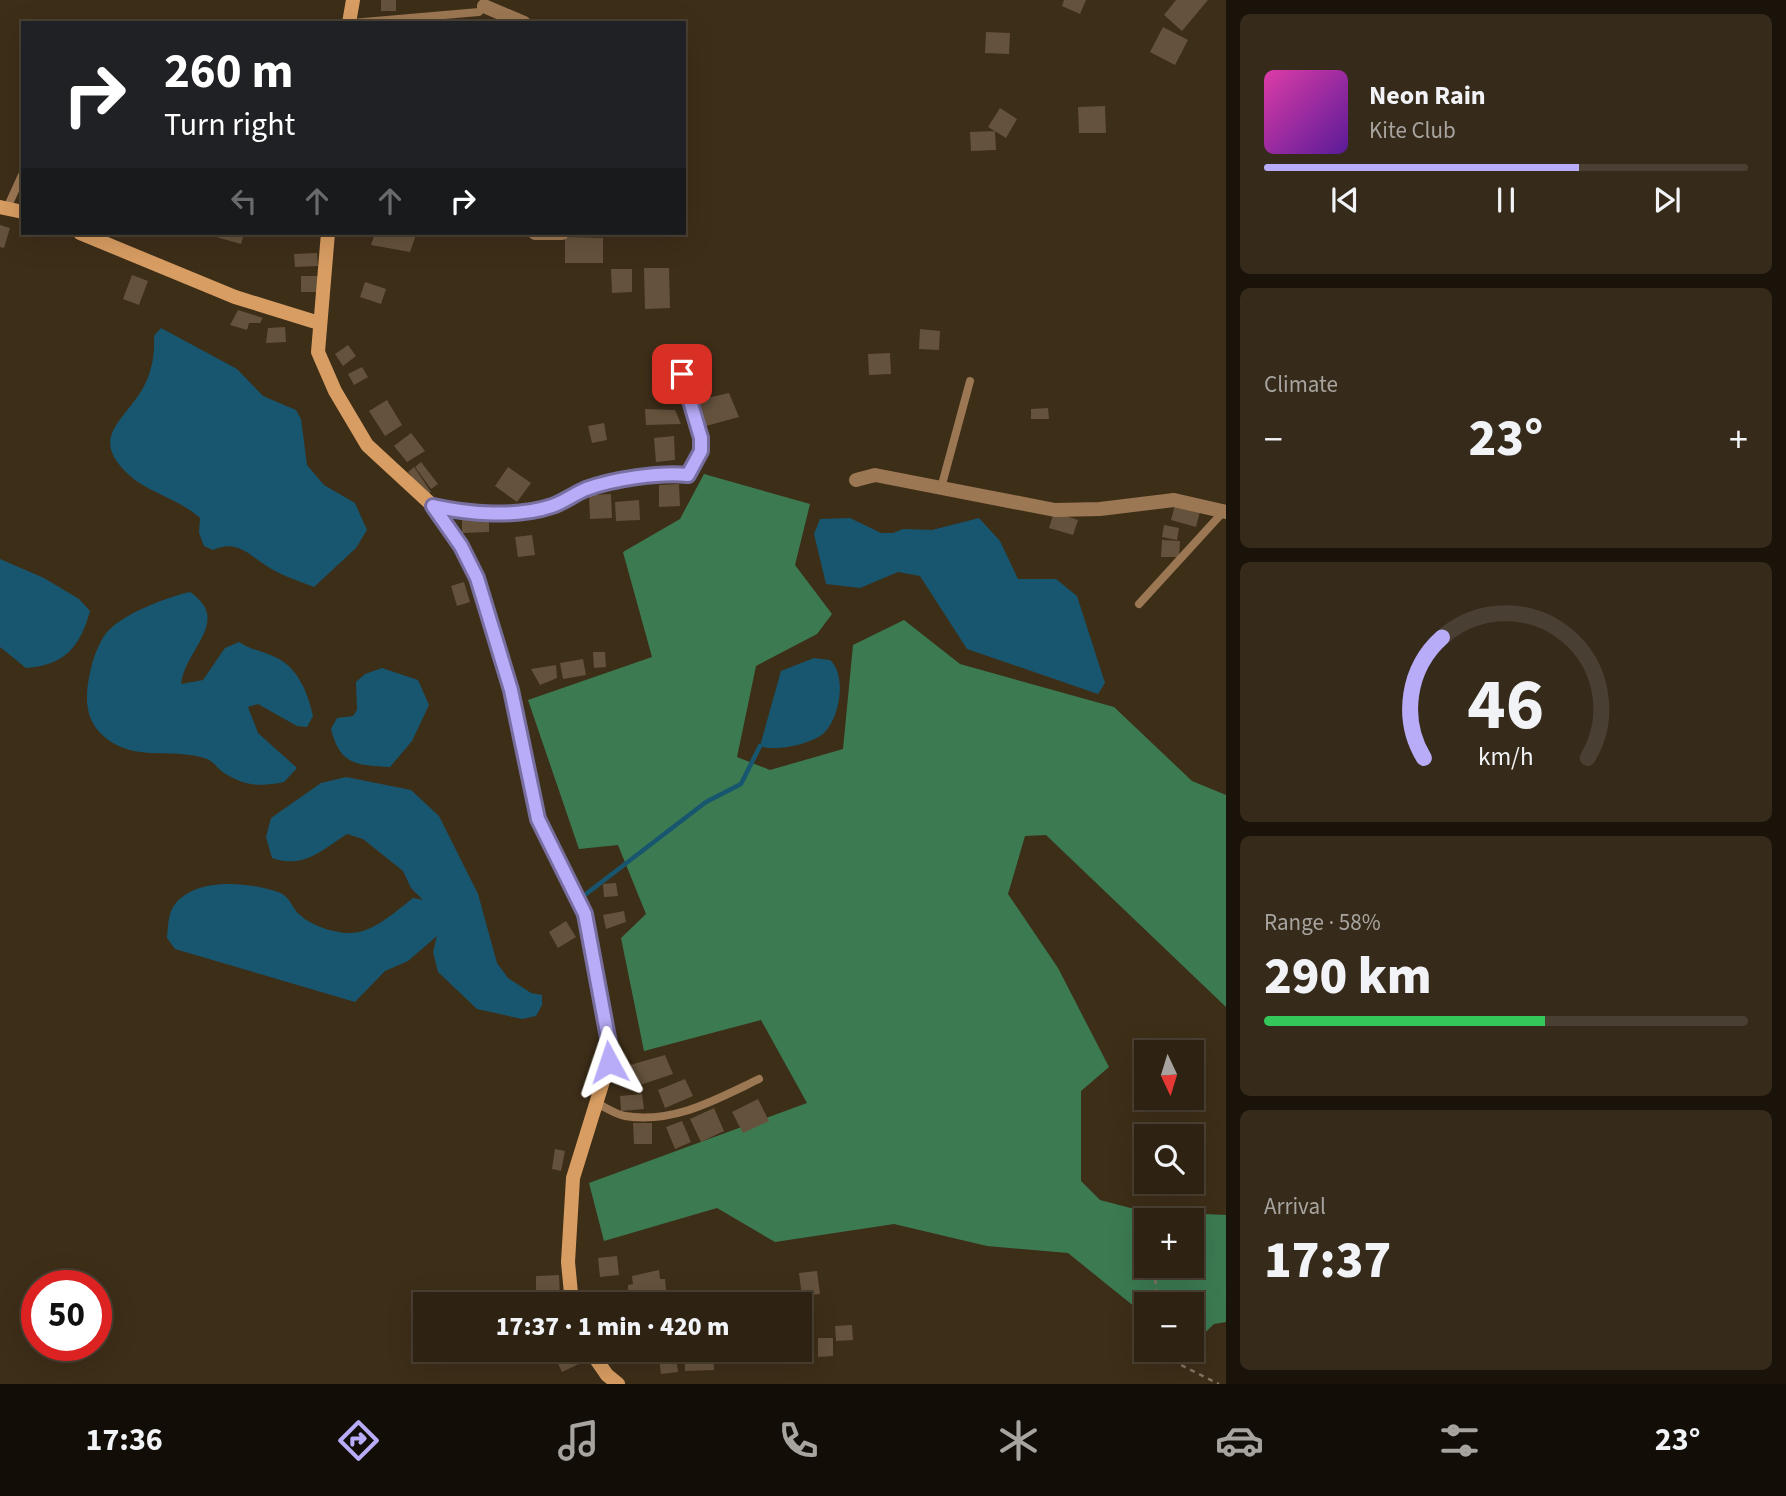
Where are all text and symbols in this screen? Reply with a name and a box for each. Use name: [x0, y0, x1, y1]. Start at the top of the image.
text: 260 m: [164, 37, 293, 107]
icon: right: [49, 49, 140, 140]
text: Neon Rain: [1369, 77, 1486, 114]
text: Turn right: [164, 102, 295, 148]
text: Kite Club: [1369, 114, 1456, 147]
icon: previous: [1326, 181, 1364, 219]
icon: pause: [1487, 181, 1525, 219]
icon: next: [1648, 181, 1686, 219]
icon: left: [225, 182, 263, 220]
icon: ahead: [298, 182, 336, 220]
icon: ahead: [371, 182, 409, 220]
icon: right: [444, 182, 482, 220]
pin: [652, 344, 712, 404]
icon: arrive: [663, 355, 701, 393]
text: Climate: [1264, 368, 1338, 401]
text: 23°: [1469, 402, 1543, 476]
text: −: [1264, 413, 1283, 467]
text: +: [1729, 413, 1748, 467]
text: 46: [1468, 653, 1544, 757]
text: km/h: [1478, 739, 1534, 775]
text: Range · 58%: [1264, 906, 1381, 939]
text: 290 km: [1264, 940, 1432, 1014]
position arrow: [572, 1025, 646, 1099]
north arrow: [1134, 1040, 1204, 1110]
map controls: [1134, 1040, 1204, 1362]
button: search: [1134, 1124, 1204, 1194]
text: Arrival: [1264, 1190, 1326, 1223]
button: +: [1134, 1208, 1204, 1278]
text: 17:37: [1264, 1224, 1391, 1298]
speed limit sign: 50: [21, 1270, 112, 1361]
button: −: [1134, 1292, 1204, 1362]
text: 17:37 · 1 min · 420 m: [496, 1308, 729, 1345]
icon: directions: [334, 1416, 383, 1465]
icon: music: [554, 1416, 603, 1465]
icon: phone: [774, 1416, 823, 1465]
icon: climate: [994, 1416, 1043, 1465]
icon: car: [1215, 1416, 1264, 1465]
icon: filters: [1435, 1416, 1484, 1465]
text: 17:36: [86, 1417, 163, 1463]
text: 23°: [1655, 1417, 1700, 1463]

